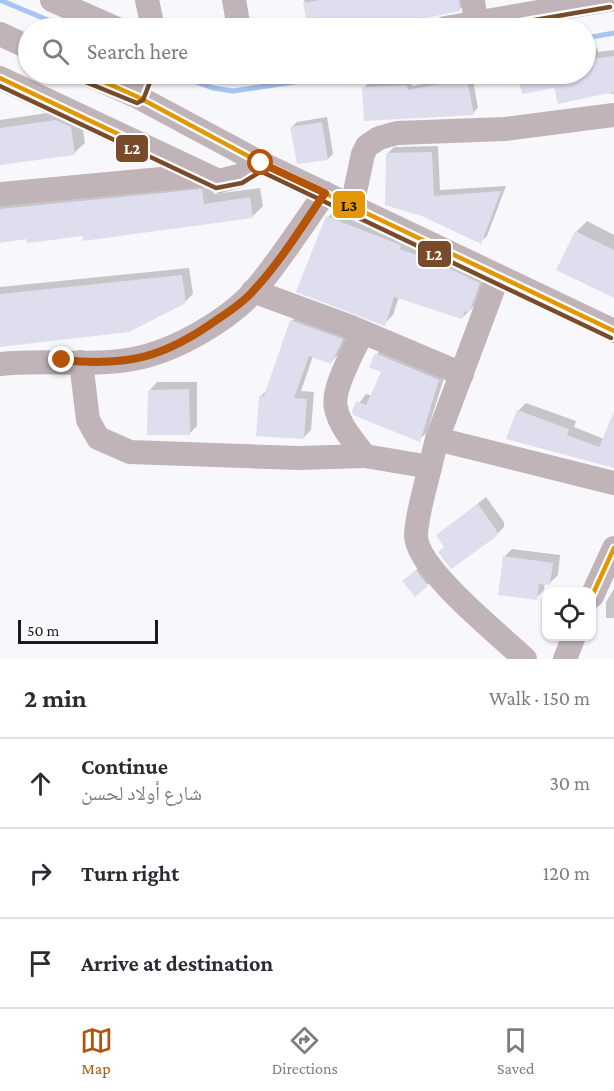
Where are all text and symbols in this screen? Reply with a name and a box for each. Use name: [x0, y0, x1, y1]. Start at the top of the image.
search box: [18, 18, 596, 84]
icon: search: [39, 35, 72, 68]
text: Search here: [87, 39, 188, 64]
line badge: L2: [115, 134, 149, 163]
text: L2: [124, 140, 140, 157]
route start: [247, 149, 273, 175]
line badge: L3: [332, 190, 366, 219]
text: L3: [341, 197, 357, 214]
line badge: L2: [417, 240, 452, 268]
text: L2: [426, 246, 442, 263]
route end: [48, 346, 74, 372]
map controls: [542, 587, 596, 641]
button: locate: [542, 587, 596, 641]
scale bar: [18, 617, 158, 644]
text: 50 m: [27, 622, 59, 639]
text: 2 min: [24, 684, 87, 713]
text: Walk · 150 m: [489, 687, 590, 709]
text: Continue: [81, 754, 168, 779]
icon: ahead: [24, 767, 57, 800]
text: 30 m: [549, 772, 590, 794]
text: شارع أولاد لحسن: [81, 782, 202, 804]
icon: right: [24, 857, 57, 890]
text: Turn right: [81, 861, 179, 886]
text: 120 m: [543, 862, 590, 884]
icon: arrive: [24, 947, 57, 980]
text: Arrive at destination: [81, 951, 273, 976]
tab: Map: [80, 1024, 113, 1077]
tab: Directions: [272, 1024, 338, 1077]
tab: Saved: [497, 1024, 534, 1077]

